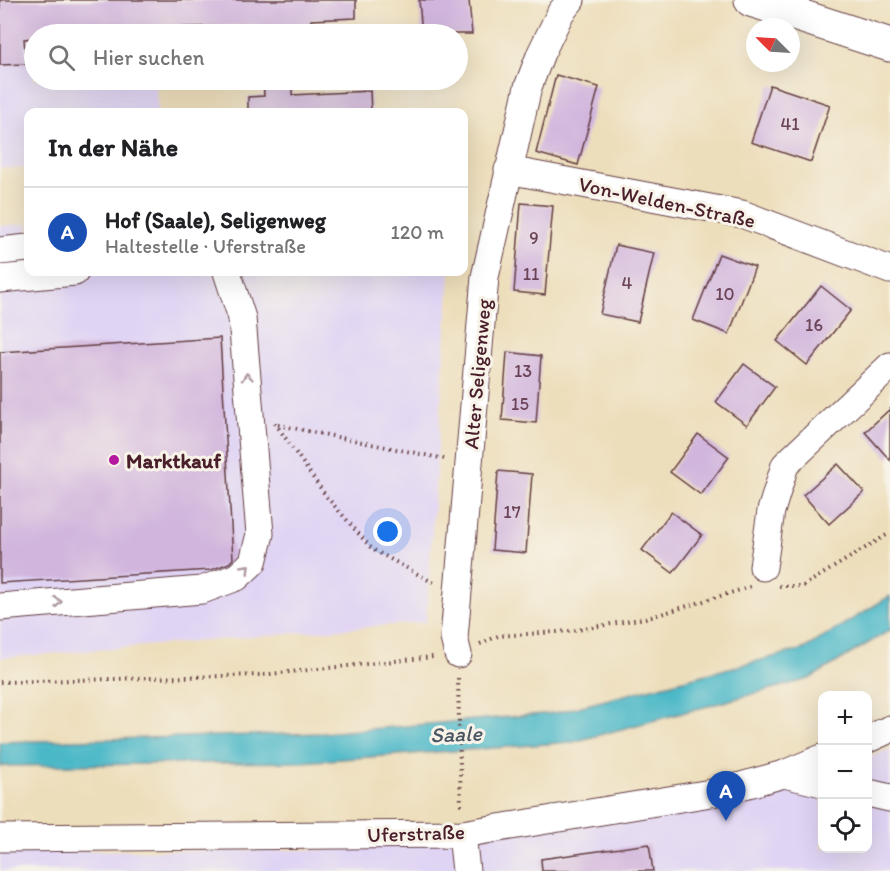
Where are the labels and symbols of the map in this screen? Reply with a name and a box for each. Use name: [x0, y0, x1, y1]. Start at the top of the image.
north arrow: [746, 18, 800, 72]
house number: 41: [780, 113, 800, 135]
street label: Von-Welden-Straße: [576, 171, 758, 233]
house number: 9: [529, 227, 539, 249]
house number: 11: [523, 263, 539, 285]
house number: 4: [622, 272, 633, 294]
house number: 10: [715, 283, 735, 305]
street label: Alter Seligenweg: [458, 297, 496, 450]
house number: 16: [805, 314, 823, 336]
house number: 13: [514, 360, 532, 382]
one-way arrow: [241, 372, 254, 382]
house number: 15: [511, 393, 529, 415]
place label: Marktkauf: [126, 448, 221, 473]
marker: Marktkauf: [107, 453, 121, 467]
house number: 17: [503, 501, 521, 523]
your location: [373, 517, 402, 546]
one-way arrow: [239, 564, 250, 575]
one-way arrow: [54, 596, 63, 609]
water label: Saale: [430, 720, 484, 748]
pin: A: [706, 772, 746, 821]
street label: Uferstraße: [367, 819, 465, 847]

